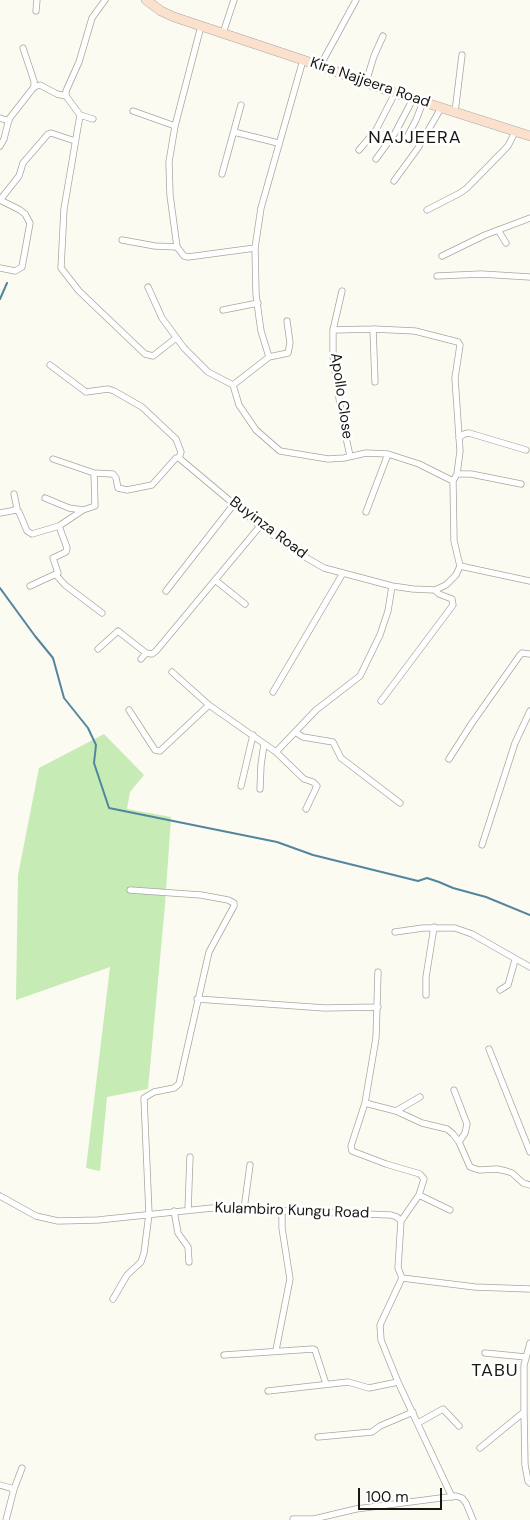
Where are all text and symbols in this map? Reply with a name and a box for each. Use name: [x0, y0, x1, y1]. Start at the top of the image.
street label: Kira Najjeera Road: [308, 54, 432, 112]
district label: NAJJEERA: [367, 127, 463, 149]
street label: Apollo Close: [326, 352, 356, 440]
street label: Buyinza Road: [226, 493, 310, 563]
street label: Kulambiro Kungu Road: [214, 1199, 370, 1223]
district label: TABU: [471, 1360, 519, 1382]
scale bar: [360, 1478, 444, 1510]
text: 100 m: [366, 1487, 409, 1507]

